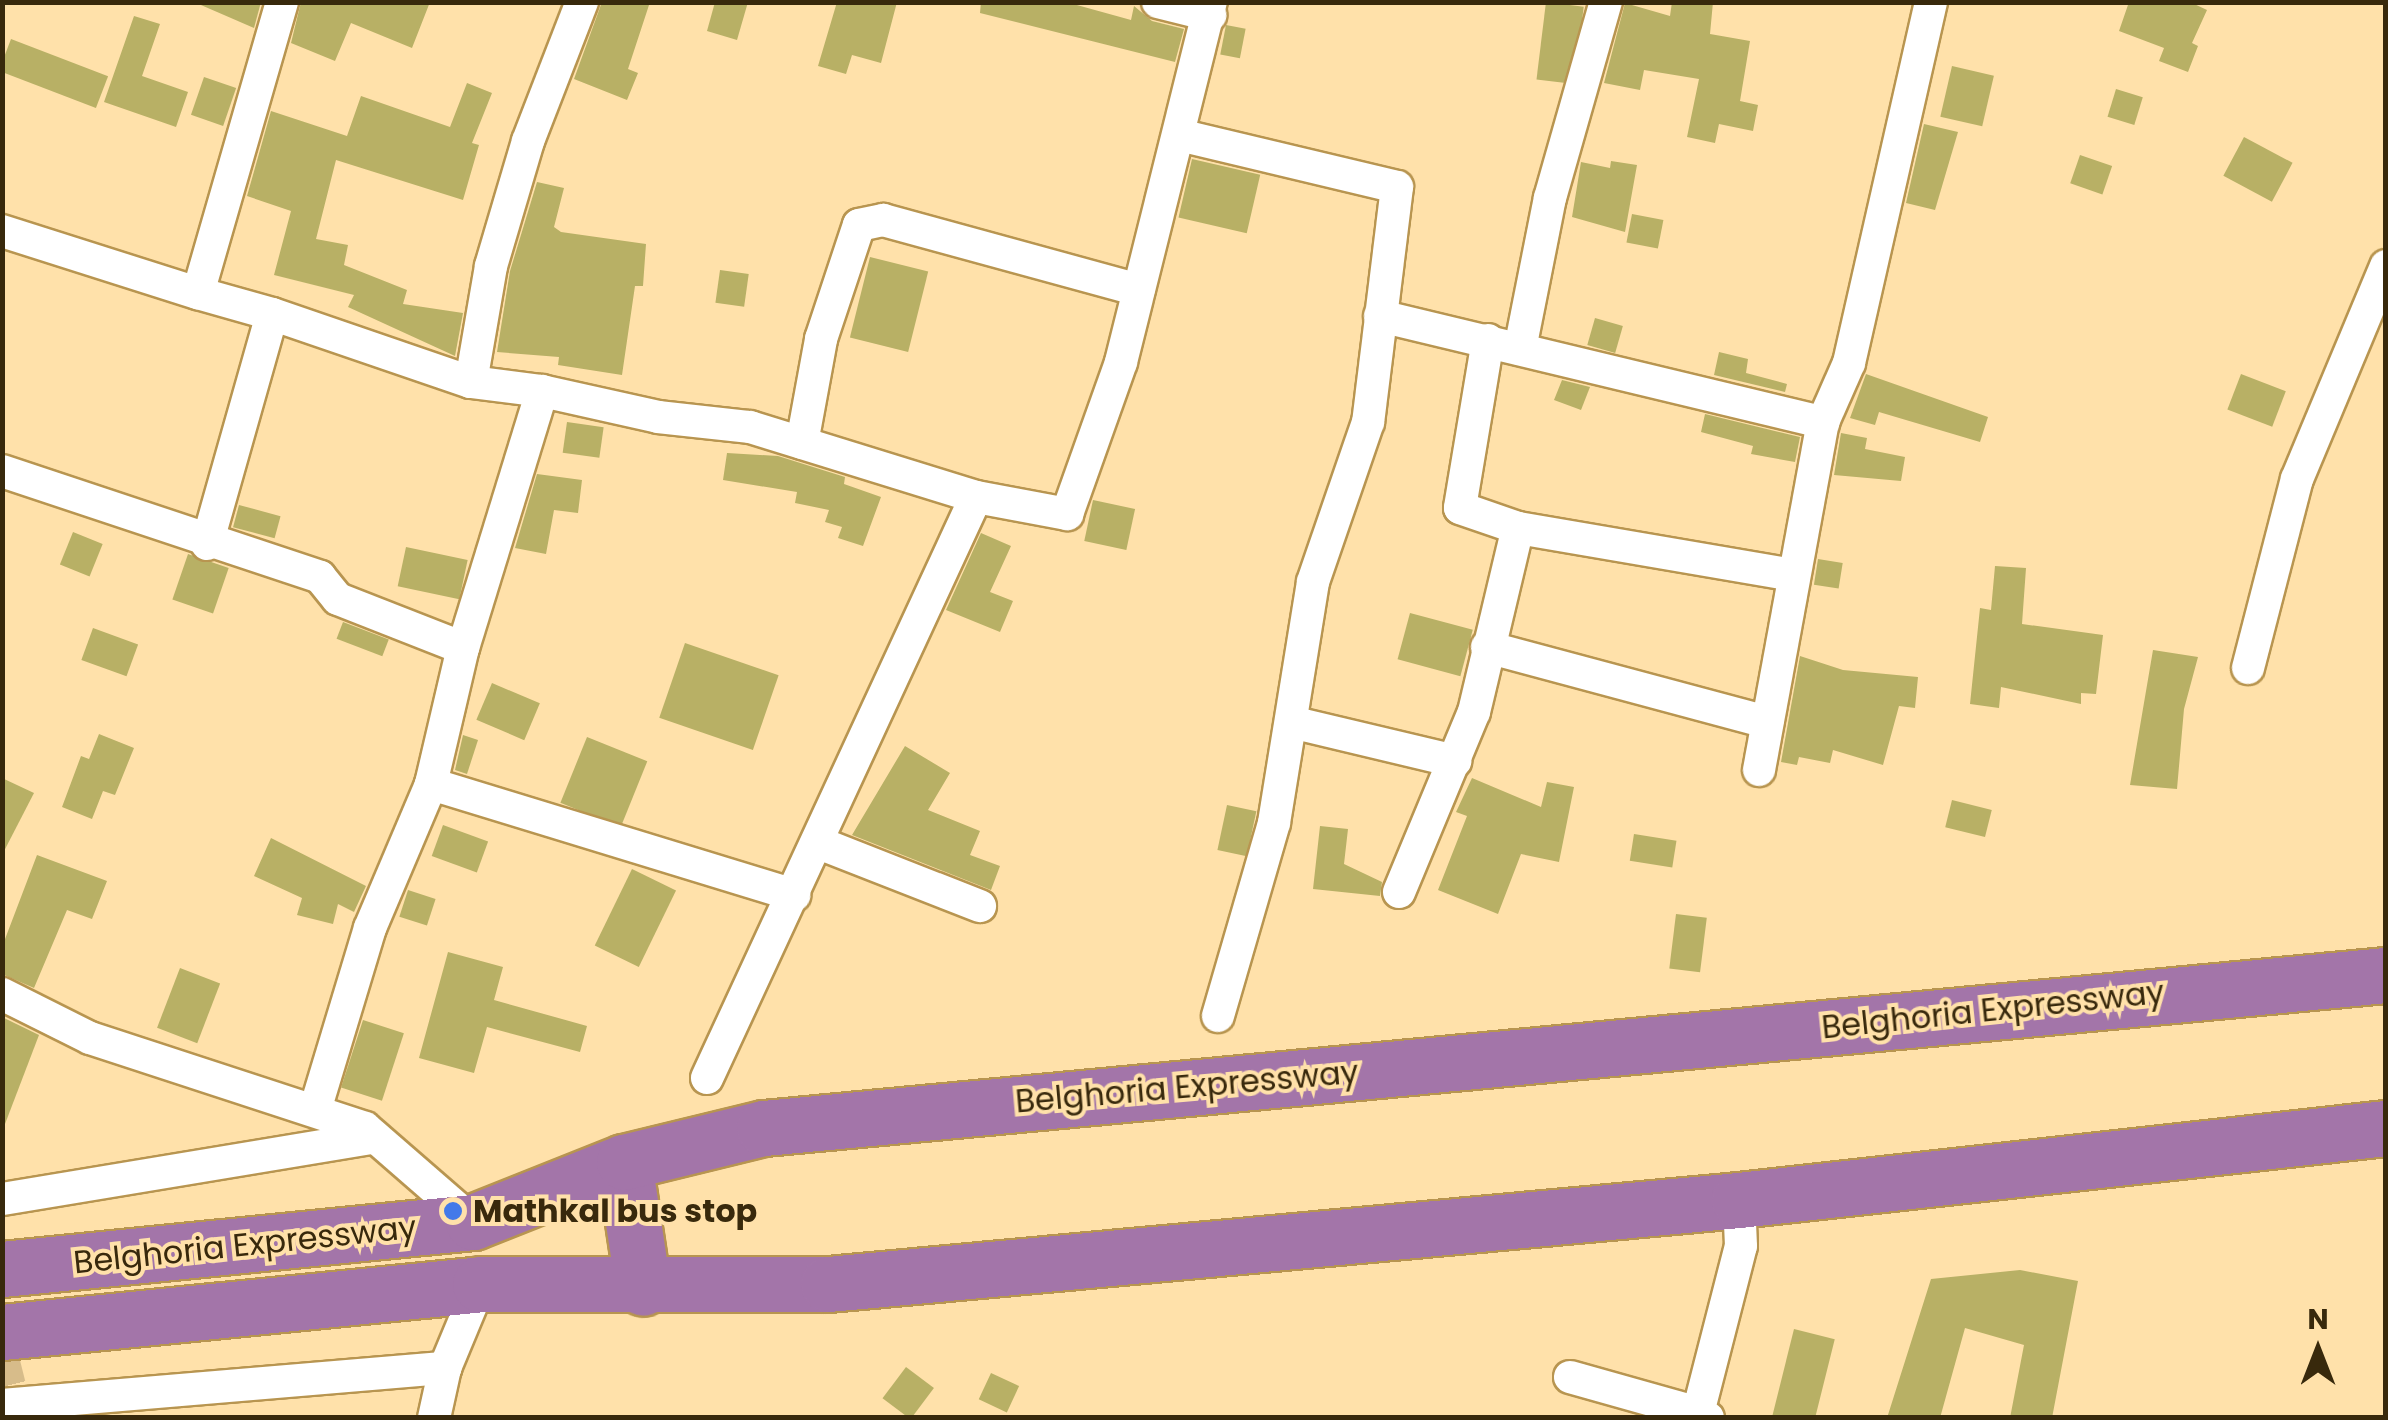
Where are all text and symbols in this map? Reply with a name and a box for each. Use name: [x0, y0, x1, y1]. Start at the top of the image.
street label: Belghoria Expressway: [1820, 973, 2166, 1047]
street label: Belghoria Expressway: [1014, 1053, 1360, 1121]
place label: Mathkal bus stop: [473, 1192, 757, 1230]
marker: Mathkal bus stop: [442, 1200, 464, 1222]
street label: Belghoria Expressway: [72, 1208, 418, 1282]
north arrow: [2268, 1300, 2368, 1400]
text: N: [2307, 1300, 2329, 1339]

